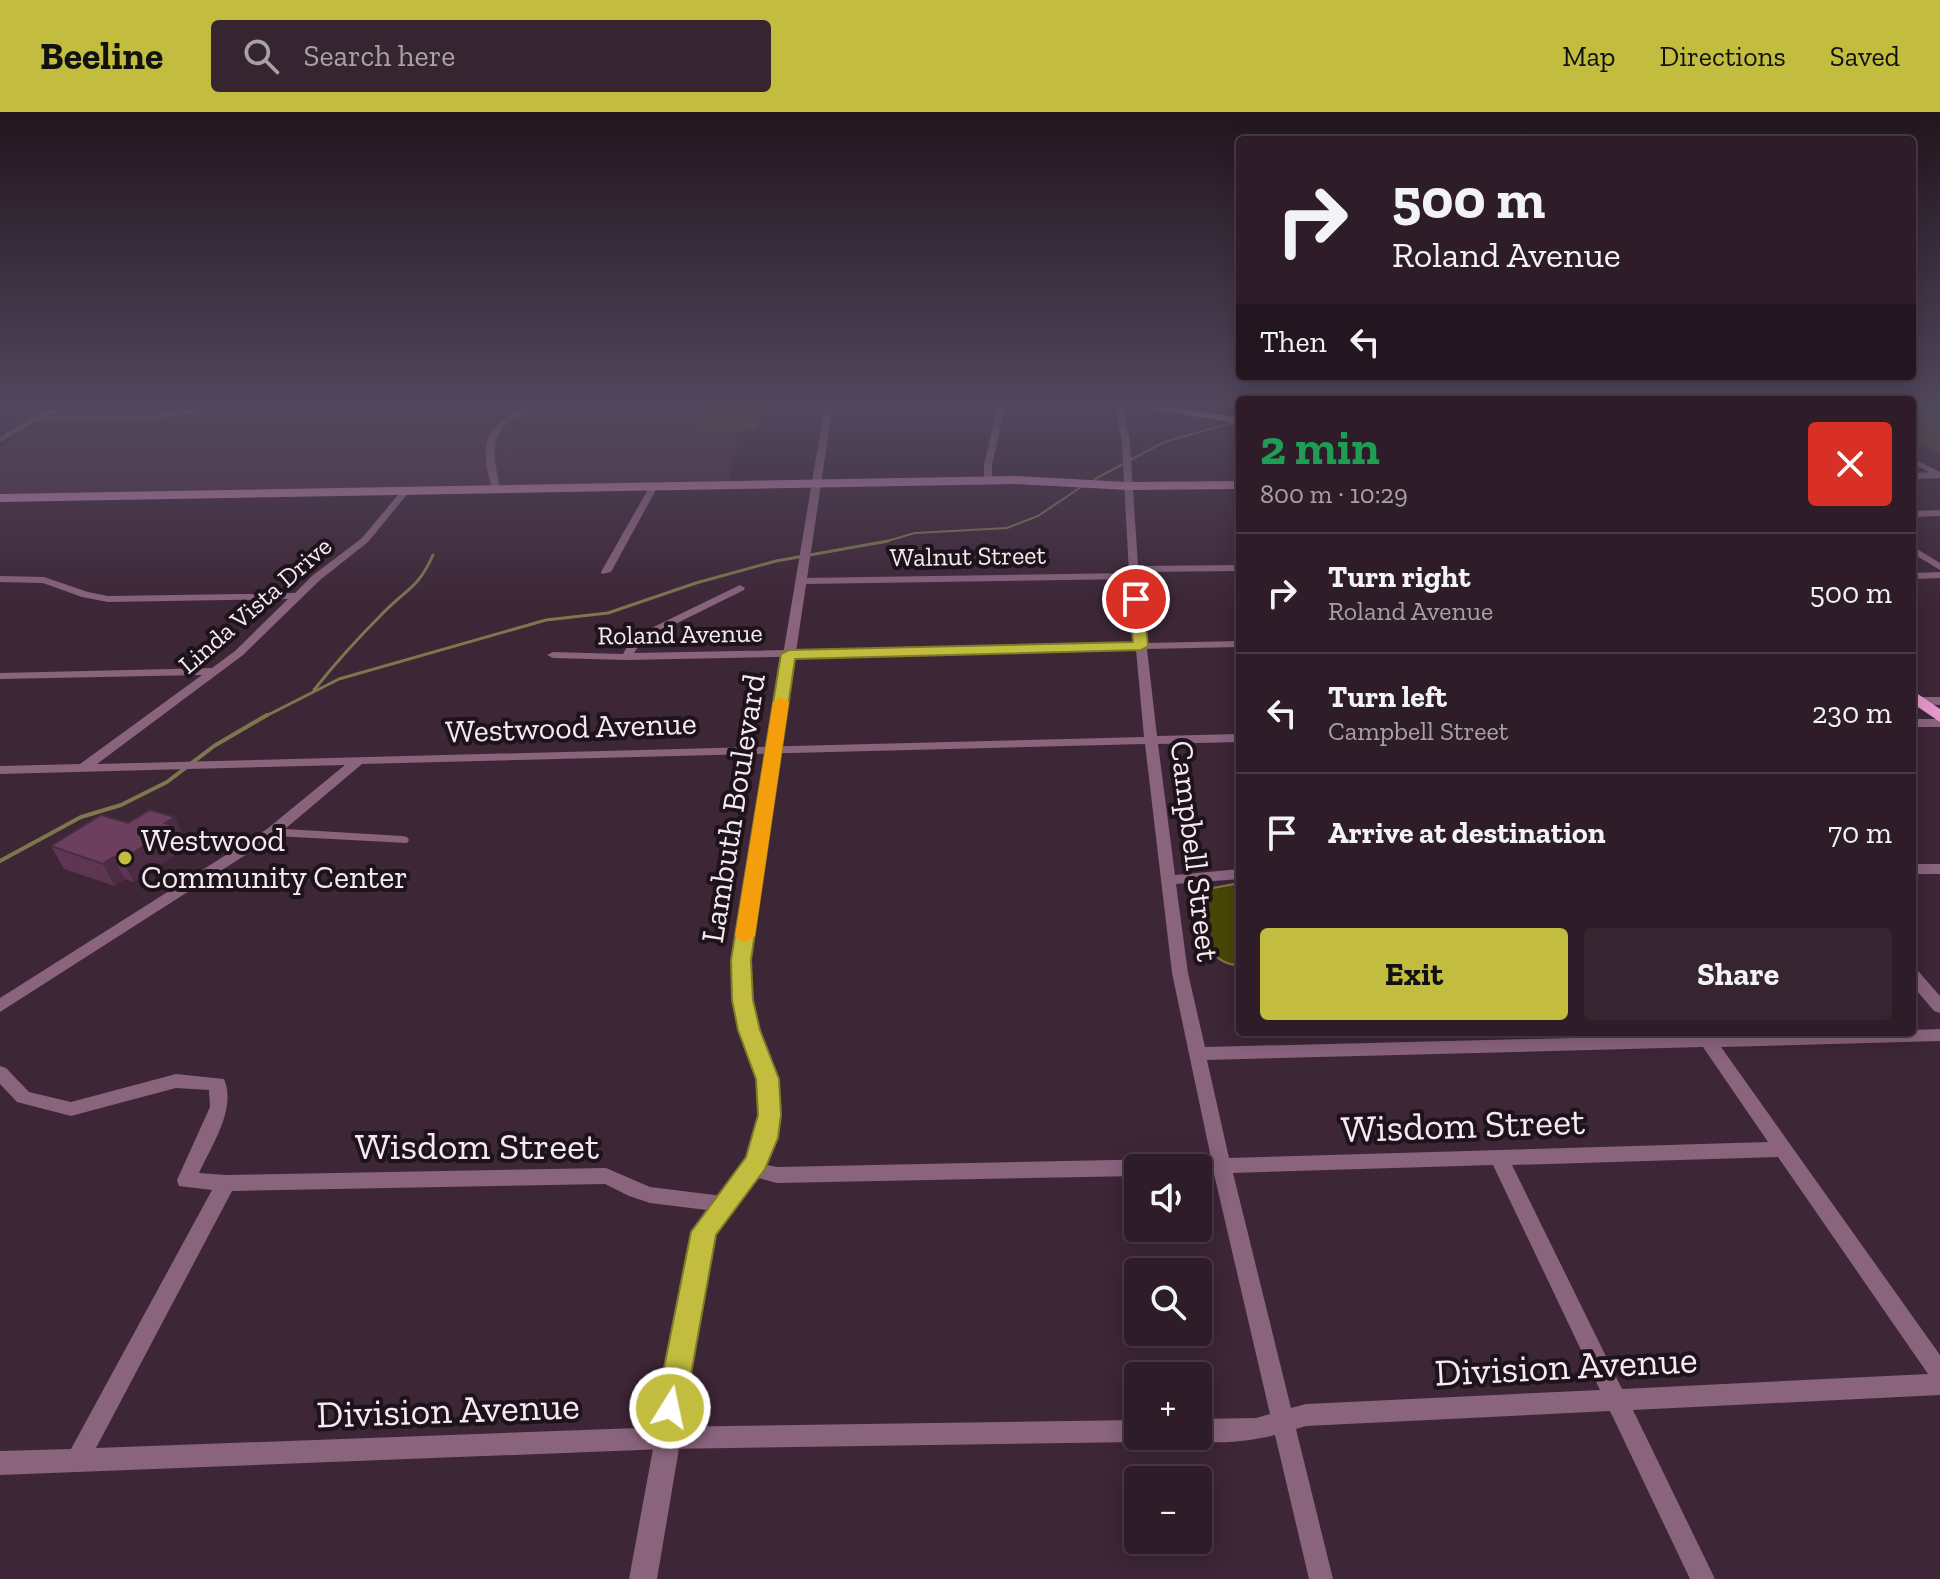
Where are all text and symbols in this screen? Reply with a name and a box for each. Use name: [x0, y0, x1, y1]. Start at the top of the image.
search box: [211, 20, 771, 92]
text: Beeline: [40, 33, 163, 79]
icon: search: [239, 34, 283, 78]
text: Search here: [303, 38, 455, 74]
text: Map: [1562, 40, 1615, 73]
text: Directions: [1659, 40, 1786, 73]
text: Saved: [1830, 40, 1900, 73]
text: 500 m: [1392, 165, 1545, 232]
icon: right: [1260, 168, 1364, 272]
text: Roland Avenue: [1392, 233, 1621, 276]
icon: left: [1343, 320, 1387, 364]
text: Then: [1260, 324, 1327, 360]
text: 2 min: [1260, 419, 1380, 476]
button: close: [1808, 422, 1892, 506]
text: 800 m · 10:29: [1260, 478, 1408, 510]
street label: Linda Vista Drive: [172, 530, 338, 680]
street label: Walnut Street: [890, 539, 1047, 573]
text: Turn right: [1328, 559, 1470, 595]
pin: [1102, 565, 1170, 633]
icon: right: [1260, 571, 1304, 615]
text: 500 m: [1809, 575, 1892, 611]
icon: arrive: [1114, 577, 1158, 621]
text: Roland Avenue: [1328, 595, 1493, 627]
street label: Roland Avenue: [597, 617, 763, 651]
street label: Lambuth Boulevard: [693, 670, 773, 945]
text: Turn left: [1328, 679, 1447, 715]
icon: left: [1260, 691, 1304, 735]
text: 230 m: [1812, 695, 1892, 731]
street label: Westwood Avenue: [445, 704, 697, 750]
text: Campbell Street: [1328, 715, 1508, 747]
street label: Campbell Street: [1163, 738, 1227, 964]
icon: arrive: [1260, 811, 1304, 855]
text: Arrive at destination: [1328, 815, 1605, 851]
text: 70 m: [1828, 815, 1892, 851]
place label: Westwood Community Center: [141, 821, 408, 896]
marker: Westwood Community Center: [116, 849, 134, 867]
button: Exit: [1260, 928, 1568, 1020]
button: Share: [1584, 928, 1892, 1020]
street label: Wisdom Street: [1340, 1098, 1586, 1152]
street label: Wisdom Street: [355, 1123, 599, 1169]
map controls: [1124, 1154, 1212, 1554]
button: sound: [1124, 1154, 1212, 1242]
button: search: [1124, 1258, 1212, 1346]
street label: Division Avenue: [1433, 1336, 1699, 1396]
button: +: [1124, 1362, 1212, 1450]
position arrow: [628, 1366, 712, 1450]
street label: Division Avenue: [316, 1382, 580, 1438]
button: −: [1124, 1466, 1212, 1554]

